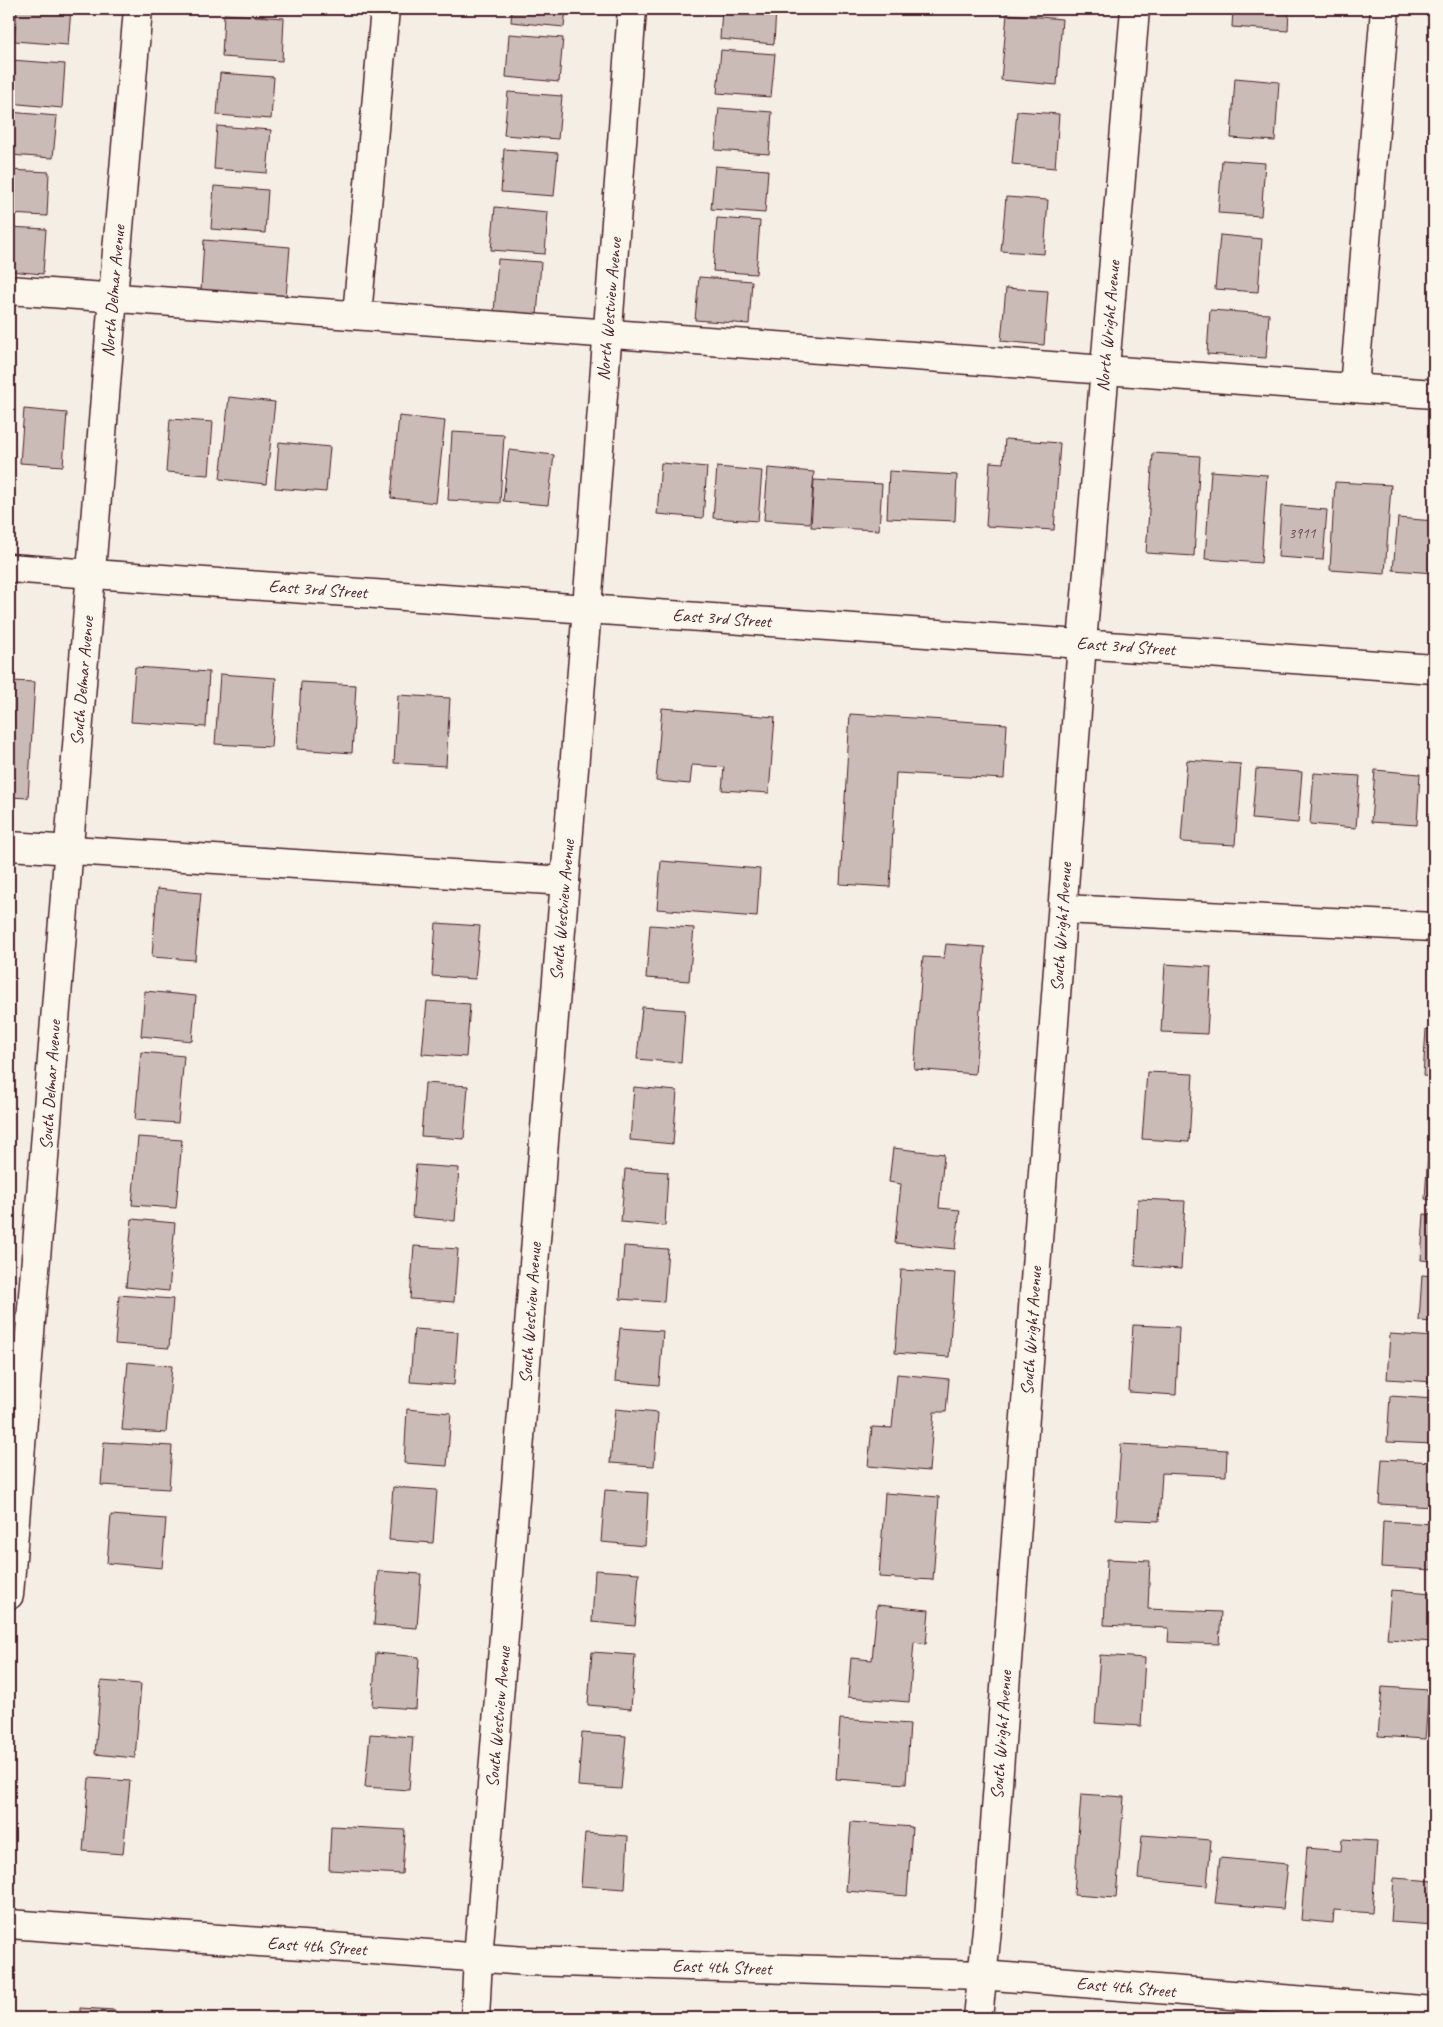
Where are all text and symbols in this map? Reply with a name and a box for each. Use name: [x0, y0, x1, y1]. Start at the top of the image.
street label: North Delmar Avenue: [96, 223, 130, 358]
street label: North Westview Avenue: [592, 236, 626, 381]
street label: North Wright Avenue: [1091, 258, 1125, 392]
house number: 3911: [1288, 524, 1317, 543]
street label: East 3rd Street: [268, 575, 370, 604]
street label: East 3rd Street: [672, 604, 774, 633]
street label: South Delmar Avenue: [65, 614, 99, 747]
street label: East 3rd Street: [1076, 632, 1178, 661]
street label: South Westview Avenue: [545, 838, 579, 981]
street label: South Wright Avenue: [1046, 861, 1077, 992]
street label: South Delmar Avenue: [35, 1018, 66, 1150]
street label: South Westview Avenue: [514, 1241, 546, 1384]
street label: South Wright Avenue: [1016, 1265, 1047, 1396]
street label: South Westview Avenue: [481, 1645, 515, 1788]
street label: South Wright Avenue: [986, 1669, 1017, 1800]
street label: East 4th Street: [267, 1932, 369, 1961]
street label: East 4th Street: [672, 1954, 774, 1980]
street label: East 4th Street: [1076, 1972, 1178, 2002]

